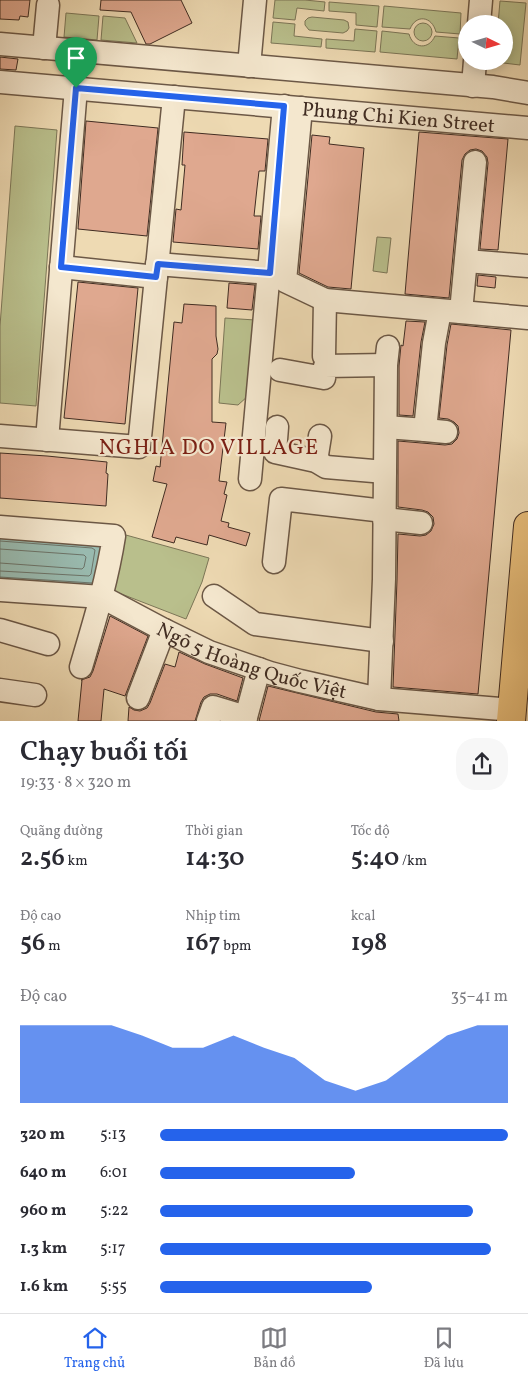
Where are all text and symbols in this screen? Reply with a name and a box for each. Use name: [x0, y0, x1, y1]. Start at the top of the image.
north arrow: [458, 15, 512, 70]
map controls: [458, 15, 513, 70]
pin: [55, 37, 97, 88]
icon: arrive: [62, 44, 90, 72]
street label: Phung Chi Kien Street: [301, 96, 496, 141]
district label: NGHIA DO VILLAGE: [99, 433, 319, 464]
street label: Ngõ 5 Hoàng Quốc Việt: [151, 617, 349, 707]
text: Chạy buổi tối: [20, 733, 188, 772]
button: share: [456, 738, 508, 790]
text: 19:33 · 8 × 320 m: [20, 772, 131, 794]
text: Quãng đường: [20, 822, 103, 841]
text: Thời gian: [185, 822, 243, 841]
text: Tốc độ: [351, 822, 390, 841]
text: 2.56: [20, 841, 65, 876]
text: 14:30: [185, 841, 245, 876]
text: 5:40: [351, 841, 399, 876]
text: km: [65, 852, 88, 871]
text: /km: [399, 852, 427, 871]
text: Độ cao: [20, 907, 61, 926]
text: Nhịp tim: [185, 907, 241, 926]
text: kcal: [351, 907, 376, 926]
text: 56: [20, 926, 45, 961]
text: 167: [185, 926, 221, 961]
text: 198: [351, 926, 387, 961]
text: m: [45, 937, 61, 956]
text: bpm: [221, 937, 251, 956]
text: Độ cao: [20, 986, 67, 1008]
text: 35–41 m: [451, 986, 508, 1008]
text: 320 m: [20, 1124, 65, 1146]
text: 5:13: [100, 1124, 126, 1146]
text: 640 m: [20, 1162, 66, 1184]
text: 6:01: [100, 1162, 128, 1184]
text: 960 m: [20, 1200, 66, 1222]
text: 5:22: [100, 1200, 129, 1222]
text: 1.3 km: [20, 1238, 67, 1260]
text: 5:17: [100, 1238, 125, 1260]
text: 1.6 km: [20, 1276, 68, 1298]
text: 5:55: [100, 1276, 127, 1298]
tab: Trang chủ: [64, 1324, 125, 1373]
tab: Bản đồ: [253, 1324, 295, 1373]
tab: Đã lưu: [424, 1324, 464, 1373]

